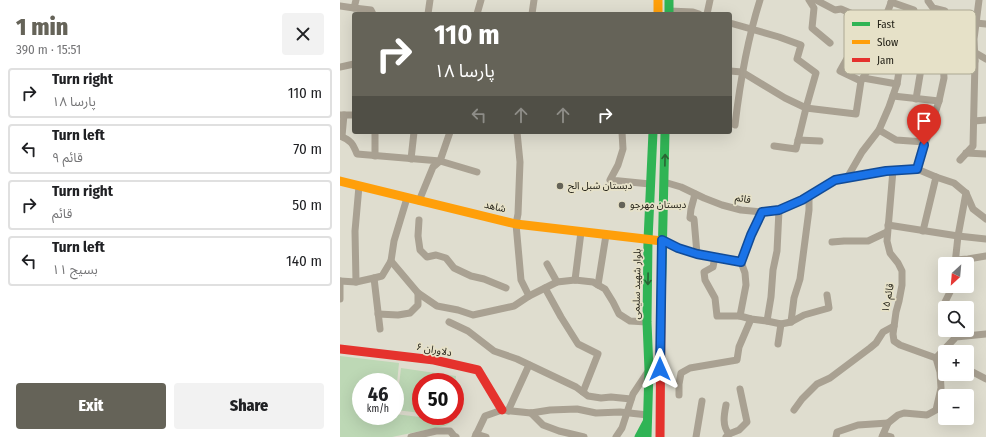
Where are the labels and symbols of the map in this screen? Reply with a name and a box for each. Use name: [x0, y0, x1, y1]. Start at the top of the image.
legend: [844, 10, 976, 74]
text: Fast: [877, 18, 895, 31]
text: Slow: [877, 36, 898, 49]
text: Jam: [877, 54, 894, 67]
pin: [907, 104, 941, 145]
one-way arrow: [661, 154, 668, 167]
place label: دبستان شبل الح: [568, 180, 632, 193]
marker: دبستان شبل الح: [555, 181, 565, 191]
street label: قائم: [734, 192, 752, 207]
street label: شاهد: [483, 199, 507, 215]
place label: دبستان مهرجو: [630, 199, 687, 211]
marker: دبستان مهرجو: [617, 200, 627, 210]
street label: بلوار شهید سلیمی: [630, 248, 644, 320]
north arrow: [938, 257, 974, 293]
one-way arrow: [644, 272, 651, 285]
street label: قائم ۱۵: [879, 282, 898, 314]
street label: دلاوران ۶: [415, 341, 453, 359]
position arrow: [639, 348, 681, 390]
speed limit sign: 50: [412, 373, 464, 425]

